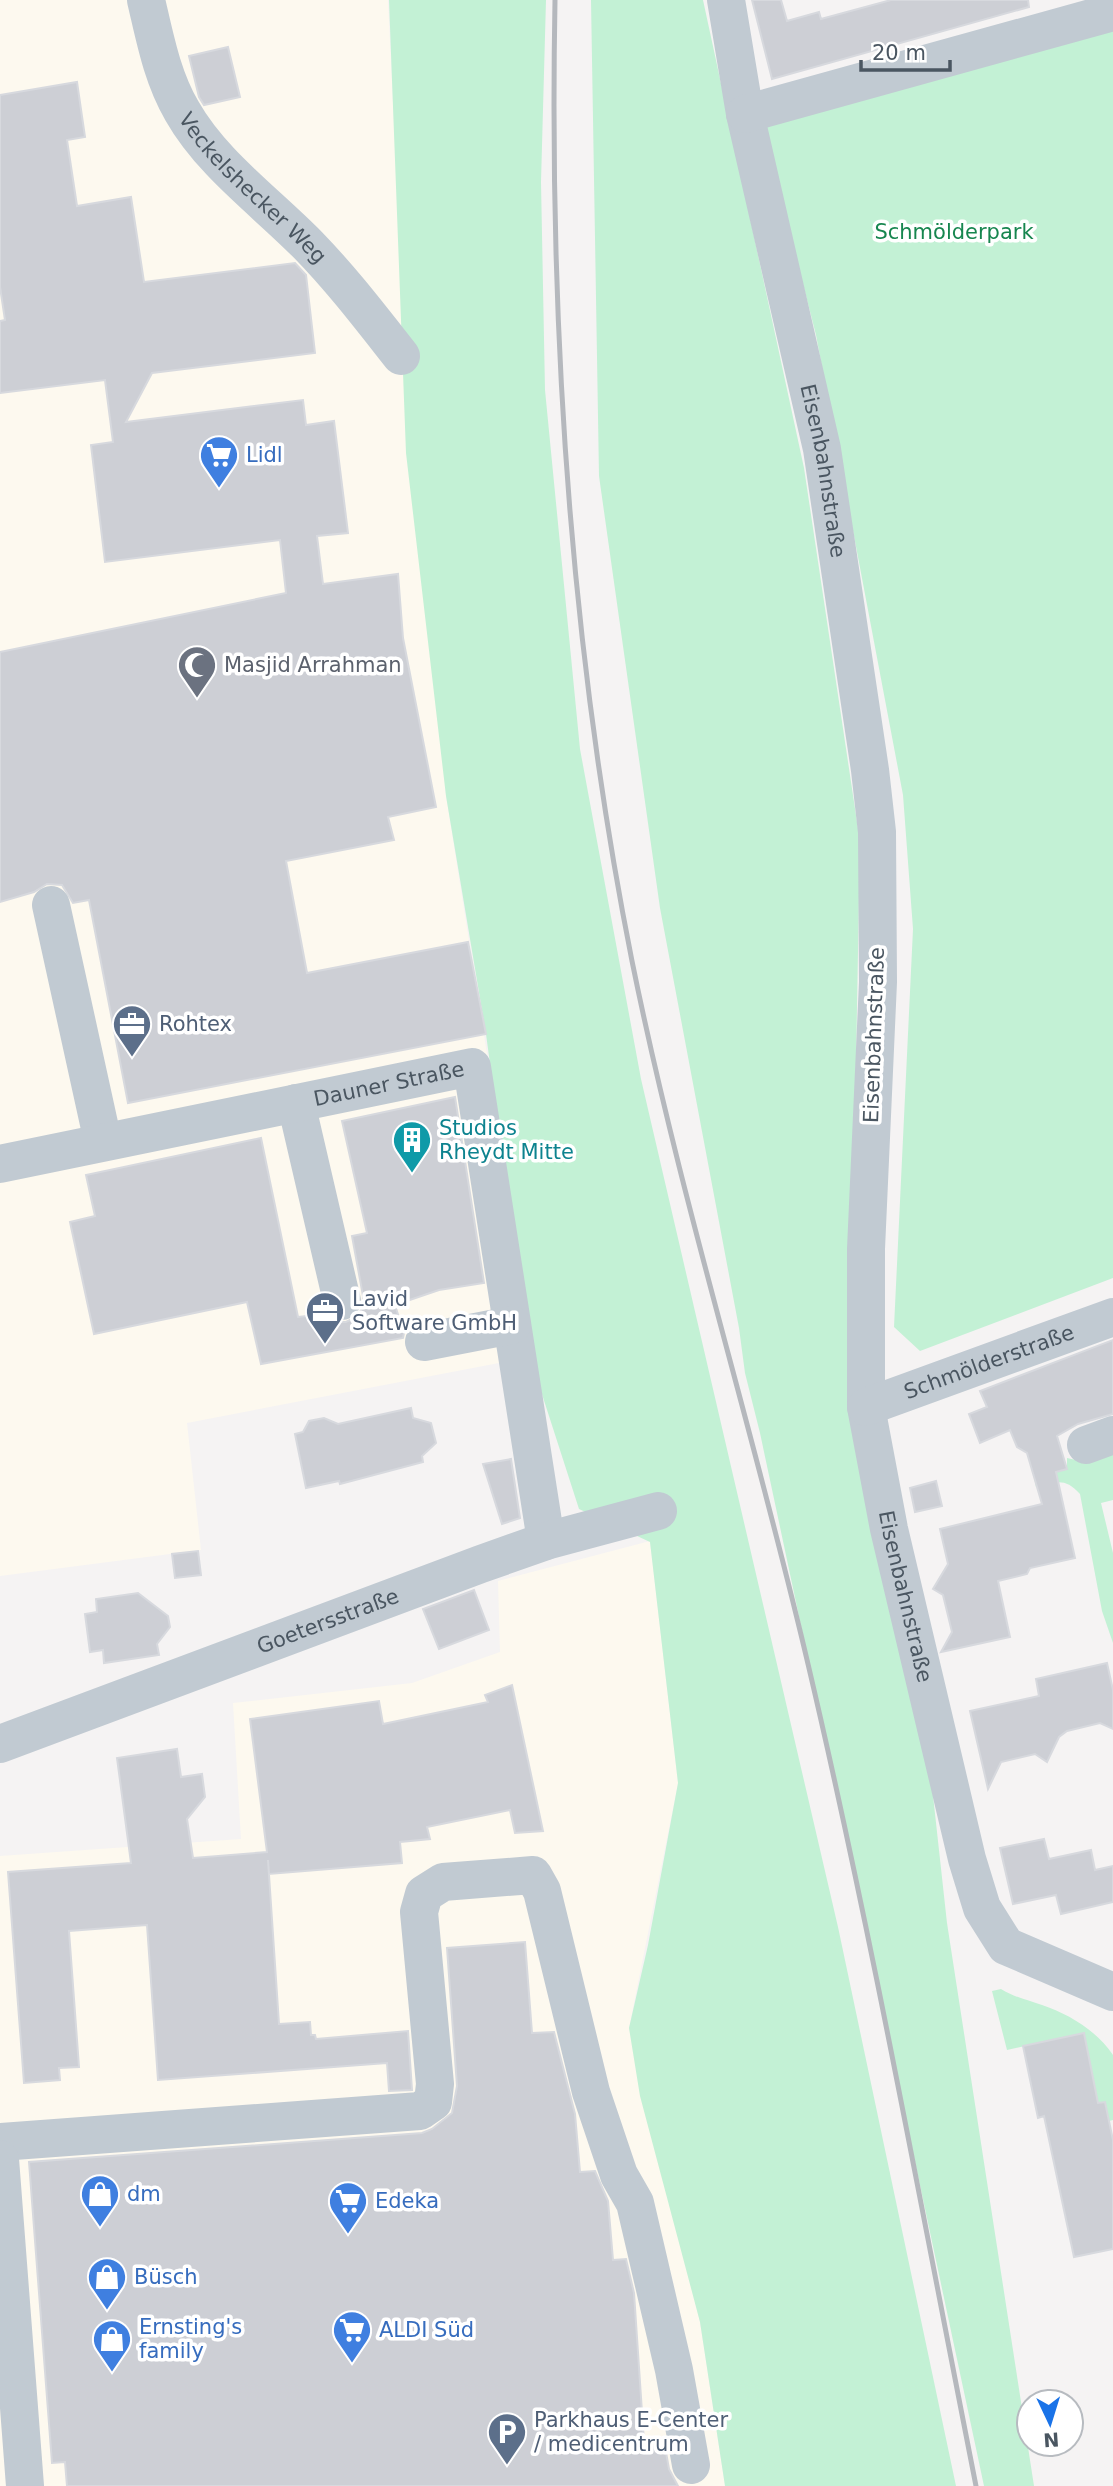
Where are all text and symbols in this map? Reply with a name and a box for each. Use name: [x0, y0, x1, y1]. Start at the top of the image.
scale bar: [861, 28, 950, 72]
text: 20 m: [872, 41, 926, 65]
street label: Veckelshecker Weg: [174, 108, 331, 268]
park label: Schmölderpark: [874, 220, 1034, 244]
street label: Eisenbahnstraße: [795, 382, 850, 559]
supermarket icon: Lidl: [198, 434, 240, 489]
place label: Lidl: [246, 443, 283, 467]
mosque icon: Masjid Arrahman: [176, 644, 218, 699]
place label: Masjid Arrahman: [224, 653, 402, 677]
street label: Eisenbahnstraße: [859, 947, 889, 1123]
office icon: Rohtex: [111, 1003, 153, 1058]
place label: Rohtex: [159, 1012, 232, 1036]
street label: Dauner Straße: [311, 1057, 466, 1111]
place label: Studios Rheydt Mitte: [439, 1116, 574, 1164]
building icon: Studios Rheydt Mitte: [391, 1119, 433, 1174]
place label: Lavid Software GmbH: [352, 1287, 517, 1335]
office icon: Lavid Software GmbH: [304, 1290, 346, 1345]
street label: Schmölderstraße: [901, 1320, 1077, 1404]
street label: Eisenbahnstraße: [874, 1508, 937, 1685]
street label: Goetersstraße: [254, 1584, 402, 1659]
shop icon: dm: [79, 2173, 121, 2228]
supermarket icon: Edeka: [327, 2180, 369, 2235]
place label: dm: [127, 2182, 161, 2206]
place label: Edeka: [375, 2189, 439, 2213]
shop icon: Büsch: [86, 2256, 128, 2311]
place label: Büsch: [134, 2265, 198, 2289]
supermarket icon: ALDI Süd: [331, 2309, 373, 2364]
place label: Ernsting's family: [139, 2315, 242, 2363]
shop icon: Ernsting's family: [91, 2318, 133, 2373]
place label: ALDI Süd: [379, 2318, 474, 2342]
north arrow: [1015, 2388, 1085, 2458]
place label: Parkhaus E-Center / medicentrum: [534, 2408, 728, 2456]
parking icon: Parkhaus E-Center / medicentrum: [486, 2411, 528, 2466]
text: N: [1042, 2428, 1060, 2451]

